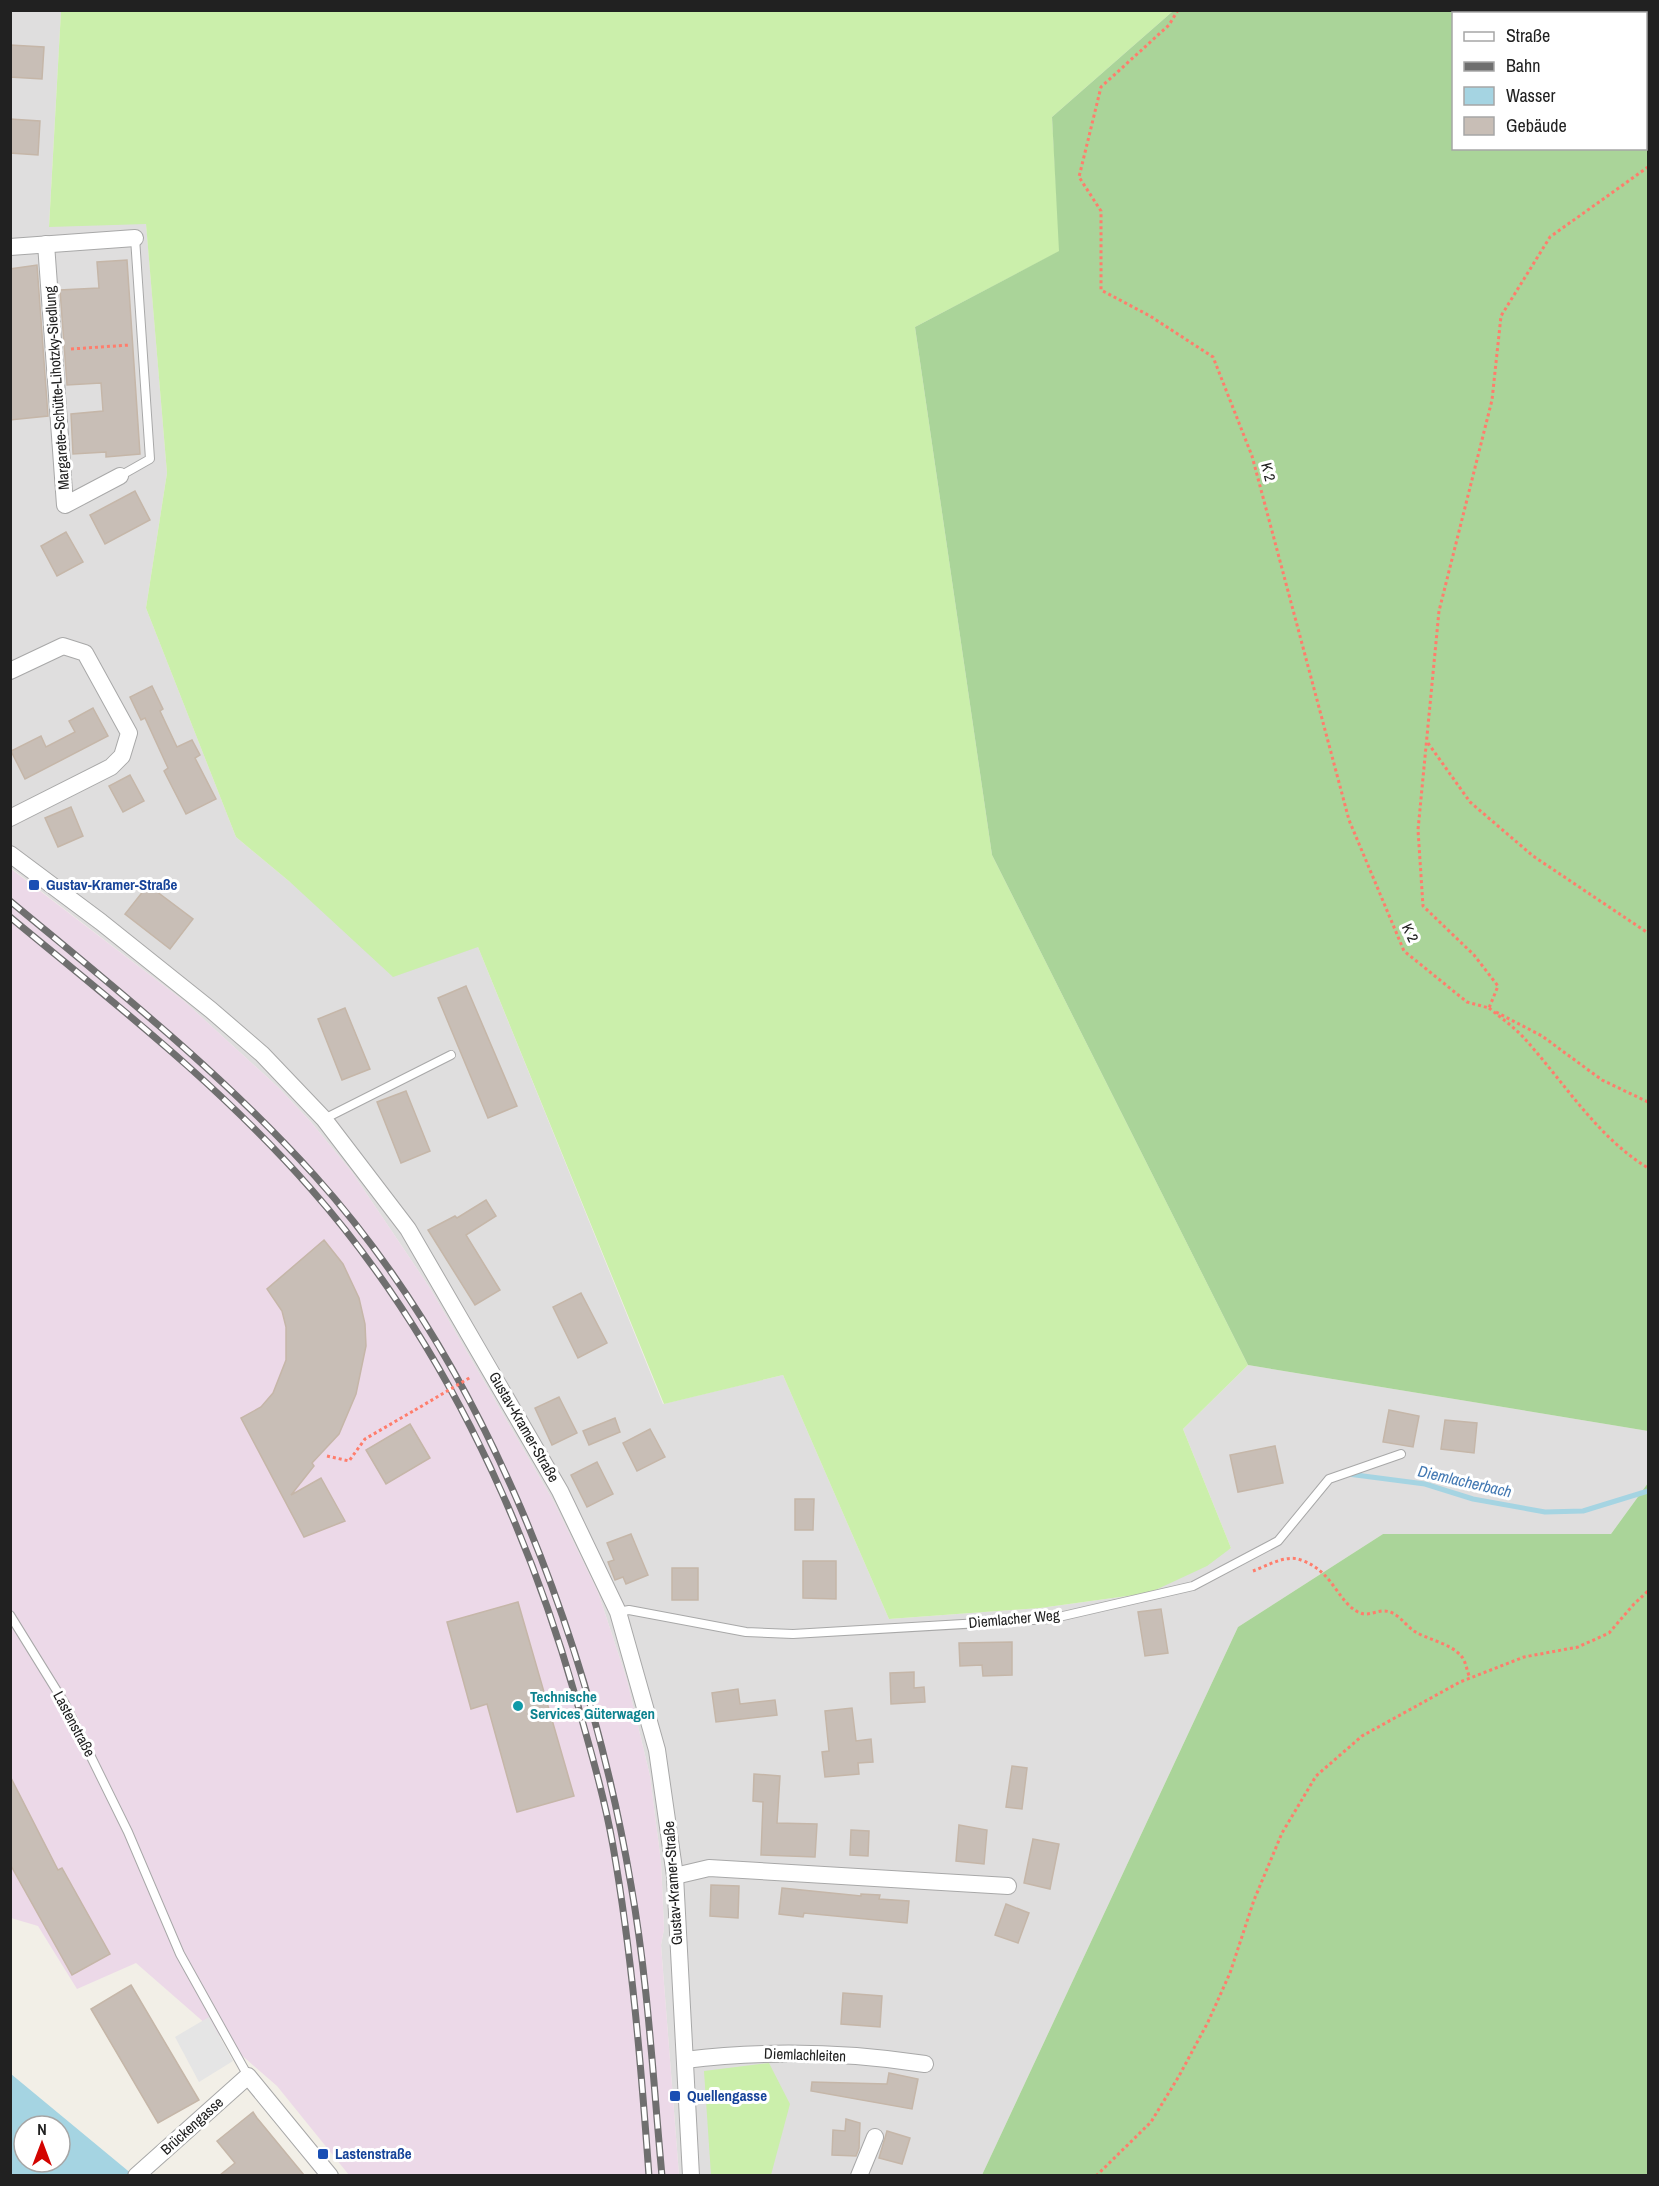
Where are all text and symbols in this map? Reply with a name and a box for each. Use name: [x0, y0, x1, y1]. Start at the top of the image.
legend: [1452, 12, 1647, 150]
text: Straße: [1506, 23, 1550, 48]
text: Bahn: [1506, 53, 1540, 78]
text: Wasser: [1506, 83, 1556, 108]
text: Gebäude: [1506, 113, 1567, 138]
street label: Margarete-Schütte-Lihotzky-Siedlung: [39, 285, 74, 491]
street label: K 2: [1256, 460, 1281, 484]
place label: Gustav-Kramer-Straße: [46, 874, 177, 895]
marker: Gustav-Kramer-Straße: [27, 878, 41, 892]
street label: K 2: [1397, 920, 1424, 946]
street label: Gustav-Kramer-Straße: [484, 1368, 565, 1486]
water label: Diemlacherbach: [1416, 1460, 1514, 1502]
street label: Diemlacher Weg: [968, 1604, 1061, 1633]
place label: Technische Services Güterwagen: [530, 1686, 655, 1724]
street label: Lastenstraße: [48, 1687, 101, 1761]
marker: Technische Services Güterwagen: [511, 1699, 525, 1713]
street label: Gustav-Kramer-Straße: [658, 1820, 687, 1946]
street label: Diemlachleiten: [764, 2043, 846, 2066]
place label: Quellengasse: [687, 2085, 767, 2106]
marker: Quellengasse: [668, 2089, 682, 2103]
street label: Brückengasse: [156, 2092, 228, 2160]
north arrow: [12, 2114, 72, 2174]
text: N: [37, 2118, 47, 2140]
place label: Lastenstraße: [335, 2143, 412, 2164]
marker: Lastenstraße: [316, 2147, 330, 2161]

